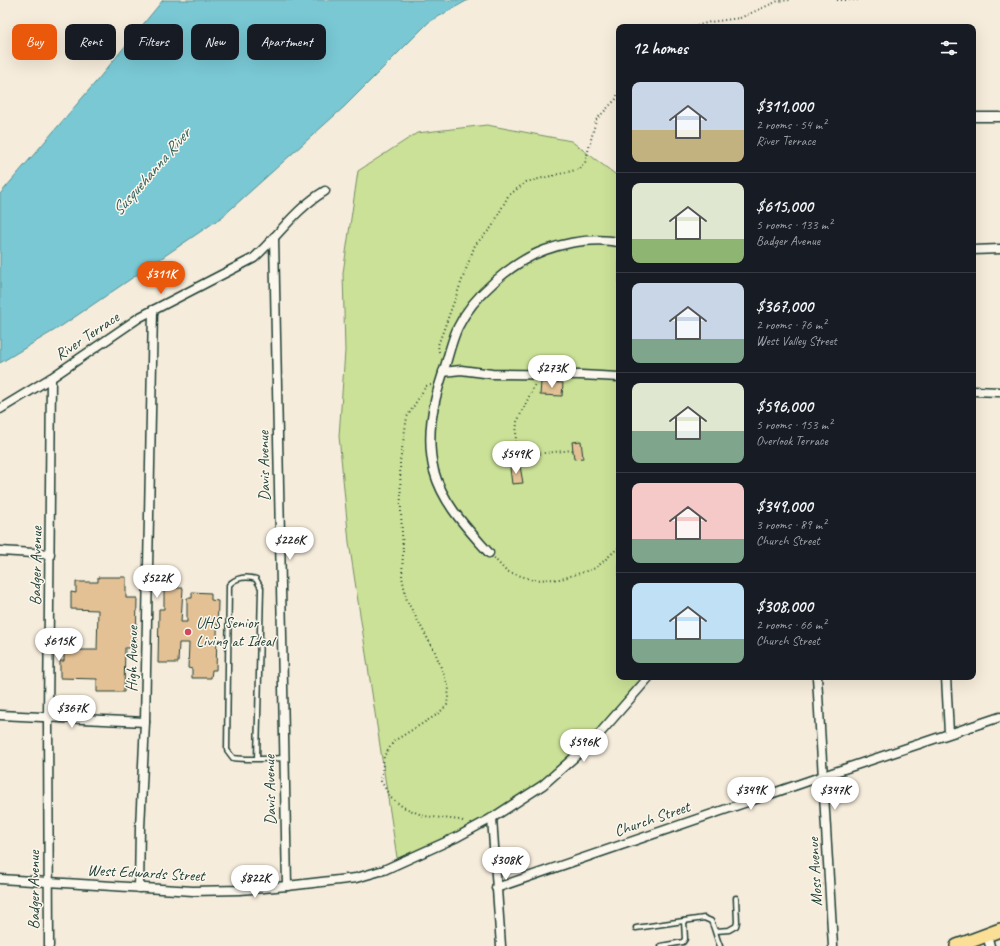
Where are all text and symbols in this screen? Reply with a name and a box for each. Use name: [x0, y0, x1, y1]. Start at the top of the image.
chip: Buy: [12, 24, 57, 60]
chip: Rent: [65, 24, 116, 60]
chip: Filters: [124, 24, 183, 60]
chip: New: [191, 24, 239, 60]
chip: Apartment: [247, 24, 326, 60]
icon: filters: [938, 37, 960, 59]
text: 12 homes: [632, 38, 688, 59]
text: $311,000: [756, 96, 813, 117]
icon: home: [664, 98, 712, 146]
text: 2 rooms · 54 m²: [756, 117, 826, 133]
water label: Susquehanna River: [107, 122, 197, 220]
text: River Terrace: [756, 133, 815, 149]
text: $615,000: [756, 196, 813, 217]
icon: home: [664, 199, 712, 247]
text: 5 rooms · 133 m²: [756, 217, 832, 233]
text: Badger Avenue: [756, 233, 820, 249]
pin: $311K: [133, 261, 189, 295]
text: $311K: [146, 266, 176, 282]
text: $367,000: [756, 296, 813, 317]
icon: home: [664, 299, 712, 347]
street label: River Terrace: [51, 306, 124, 365]
text: 2 rooms · 76 m²: [756, 317, 826, 333]
text: West Valley Street: [756, 333, 837, 349]
pin: $273K: [524, 355, 580, 389]
text: $273K: [537, 360, 567, 376]
text: $596,000: [756, 396, 813, 417]
icon: home: [664, 399, 712, 447]
text: 5 rooms · 153 m²: [756, 417, 832, 433]
street label: Davis Avenue: [253, 429, 275, 501]
text: Overlook Terrace: [756, 433, 828, 449]
pin: $549K: [488, 441, 544, 475]
text: $549K: [501, 446, 531, 462]
text: $349,000: [756, 496, 813, 517]
icon: home: [664, 499, 712, 547]
text: 3 rooms · 89 m²: [756, 517, 826, 533]
street label: Badger Avenue: [25, 525, 47, 606]
pin: $226K: [262, 527, 318, 561]
text: $226K: [275, 532, 305, 548]
text: Church Street: [756, 533, 820, 549]
pin: $522K: [129, 565, 185, 599]
text: $522K: [142, 570, 172, 586]
text: $308,000: [756, 596, 813, 617]
icon: home: [664, 599, 712, 647]
place label: UHS Senior Living at Ideal: [196, 613, 277, 651]
text: 2 rooms · 66 m²: [756, 617, 826, 633]
street label: High Avenue: [121, 624, 143, 692]
marker: UHS Senior Living at Ideal: [183, 627, 193, 637]
pin: $615K: [31, 628, 87, 662]
text: $615K: [44, 633, 74, 649]
text: Church Street: [756, 633, 820, 649]
pin: $367K: [44, 695, 100, 729]
text: $367K: [57, 700, 87, 716]
pin: $596K: [556, 729, 612, 763]
text: $596K: [569, 734, 599, 750]
street label: Davis Avenue: [259, 753, 281, 825]
pin: $349K: [723, 777, 779, 811]
pin: $347K: [807, 777, 863, 811]
text: $349K: [736, 782, 766, 798]
text: $347K: [820, 782, 850, 798]
street label: Church Street: [612, 796, 694, 841]
street label: Moss Avenue: [803, 835, 827, 907]
pin: $308K: [478, 847, 534, 881]
street label: Badger Avenue: [24, 849, 44, 929]
text: $308K: [491, 852, 521, 868]
street label: West Edwards Street: [87, 860, 207, 886]
pin: $822K: [227, 865, 283, 899]
text: $822K: [240, 870, 270, 886]

